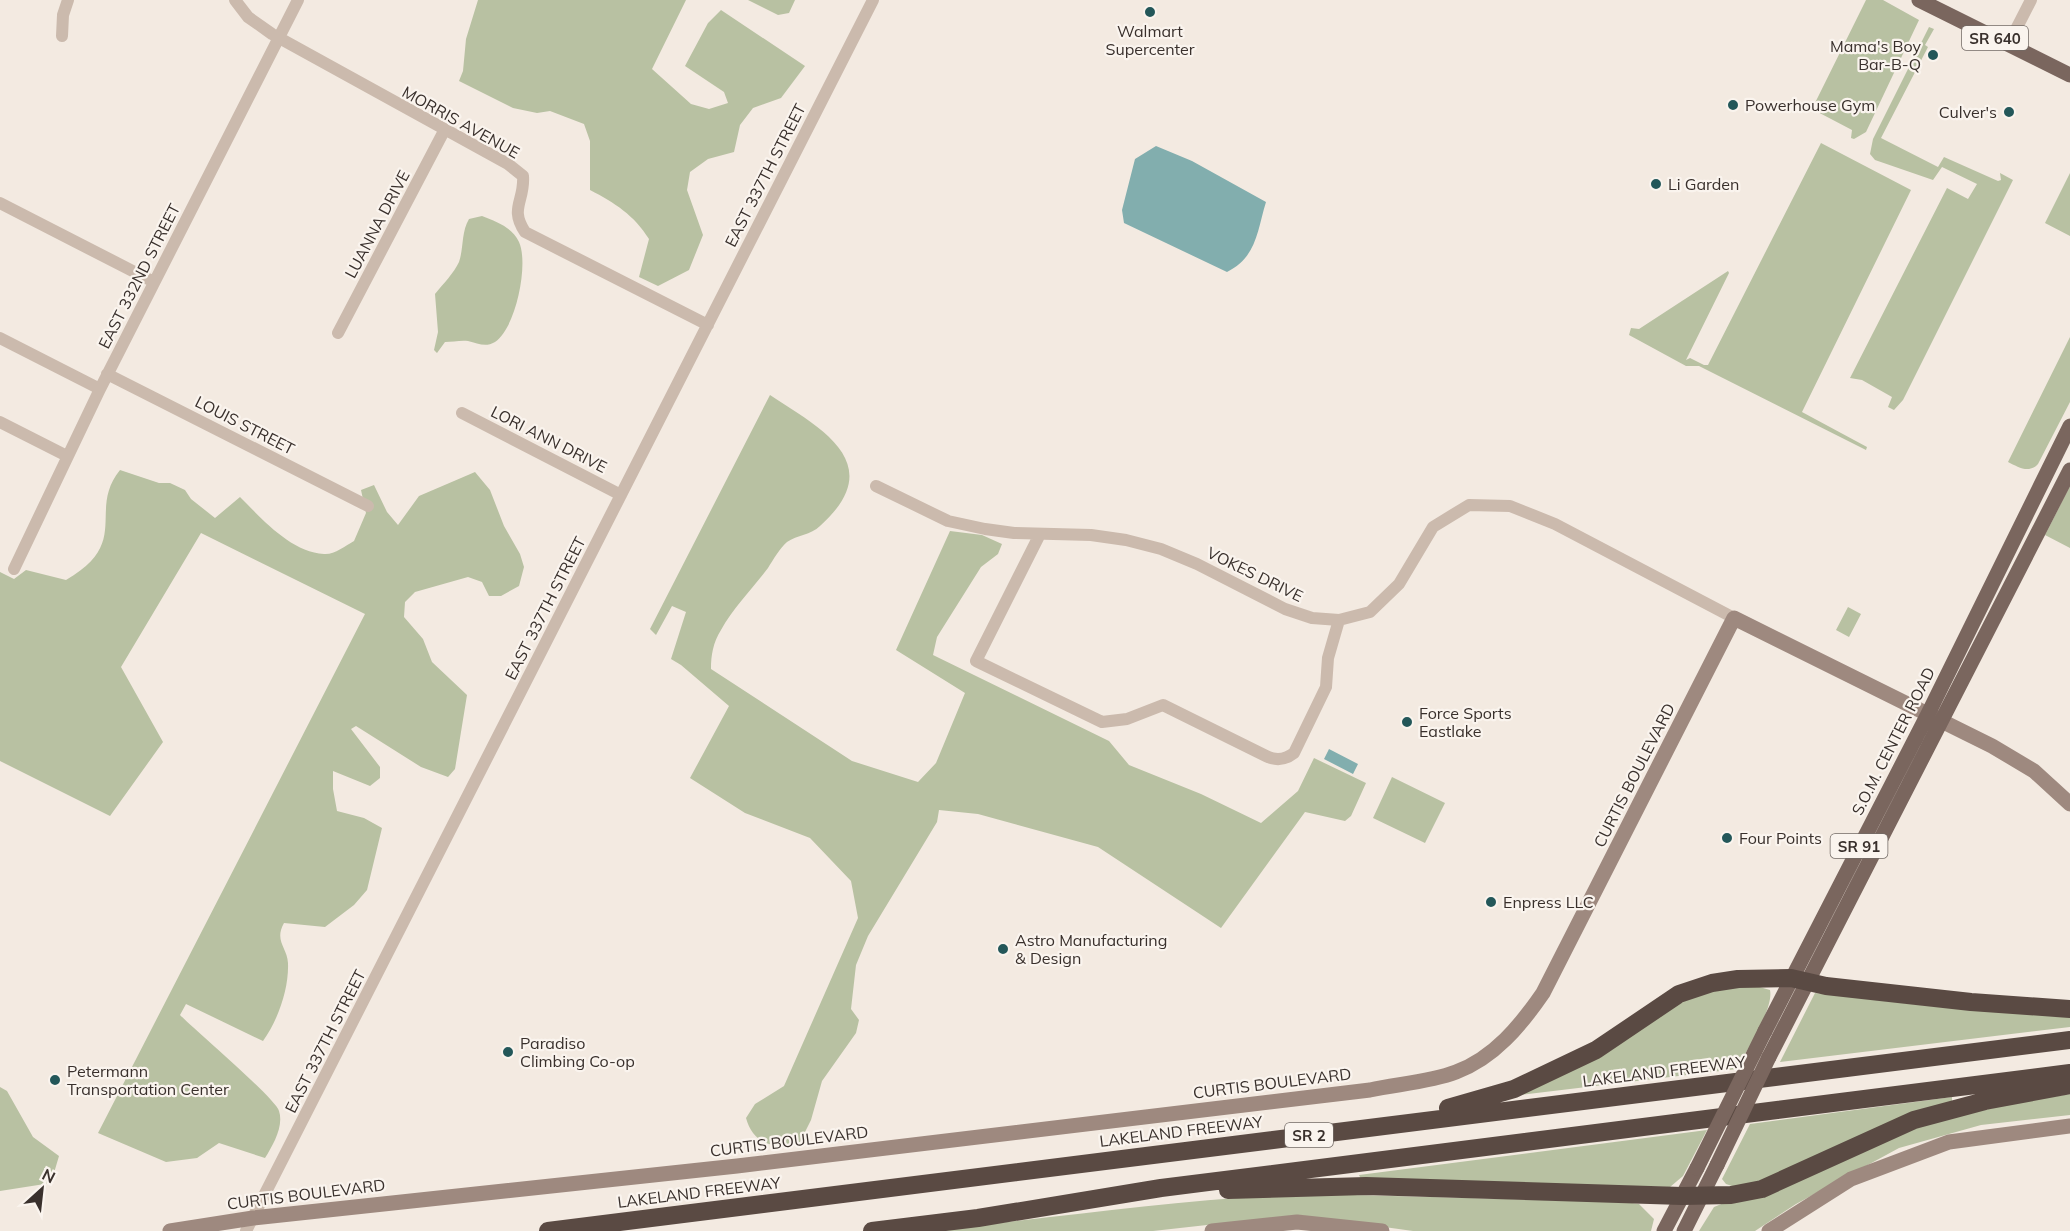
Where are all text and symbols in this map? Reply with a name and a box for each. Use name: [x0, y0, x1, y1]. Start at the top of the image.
marker: Walmart Supercenter: [1143, 5, 1157, 19]
place label: Walmart Supercenter: [1105, 21, 1195, 59]
road number: SR 640: [1962, 26, 2028, 50]
place label: Mama's Boy Bar-B-Q: [1830, 36, 1921, 74]
marker: Mama's Boy Bar-B-Q: [1926, 48, 1940, 62]
street label: MORRIS AVENUE: [399, 81, 523, 163]
place label: Powerhouse Gym: [1745, 95, 1875, 115]
marker: Powerhouse Gym: [1726, 98, 1740, 112]
street label: EAST 337TH STREET: [720, 100, 810, 250]
place label: Culver's: [1939, 102, 1997, 122]
marker: Culver's: [2002, 105, 2016, 119]
street label: LUANNA DRIVE: [340, 167, 414, 281]
place label: Li Garden: [1668, 174, 1739, 194]
marker: Li Garden: [1649, 177, 1663, 191]
street label: EAST 332ND STREET: [94, 200, 184, 352]
street label: LOUIS STREET: [192, 391, 298, 459]
street label: LORI ANN DRIVE: [488, 401, 610, 477]
street label: EAST 337TH STREET: [500, 533, 590, 683]
street label: VOKES DRIVE: [1204, 542, 1306, 606]
street label: S.O.M. CENTER ROAD: [1847, 664, 1939, 818]
street label: CURTIS BOULEVARD: [1589, 699, 1679, 851]
place label: Force Sports Eastlake: [1419, 703, 1512, 741]
marker: Force Sports Eastlake: [1400, 715, 1414, 729]
place label: Four Points: [1739, 828, 1822, 848]
marker: Four Points: [1720, 831, 1734, 845]
road number: SR 91: [1830, 834, 1888, 858]
place label: Enpress LLC: [1503, 892, 1594, 912]
marker: Enpress LLC: [1484, 895, 1498, 909]
place label: Astro Manufacturing & Design: [1015, 930, 1167, 968]
marker: Astro Manufacturing & Design: [996, 942, 1010, 956]
street label: EAST 337TH STREET: [280, 966, 370, 1116]
place label: Paradiso Climbing Co-op: [520, 1033, 635, 1071]
marker: Paradiso Climbing Co-op: [501, 1045, 515, 1059]
street label: LAKELAND FREEWAY: [1581, 1051, 1747, 1091]
place label: Petermann Transportation Center: [67, 1061, 229, 1099]
street label: CURTIS BOULEVARD: [1192, 1063, 1352, 1103]
marker: Petermann Transportation Center: [48, 1073, 62, 1087]
street label: LAKELAND FREEWAY: [1098, 1111, 1264, 1151]
street label: CURTIS BOULEVARD: [709, 1121, 869, 1161]
road number: SR 2: [1285, 1123, 1333, 1147]
north arrow: [12, 1159, 72, 1219]
text: N: [39, 1164, 59, 1187]
street label: LAKELAND FREEWAY: [616, 1172, 782, 1212]
street label: CURTIS BOULEVARD: [226, 1174, 386, 1214]

